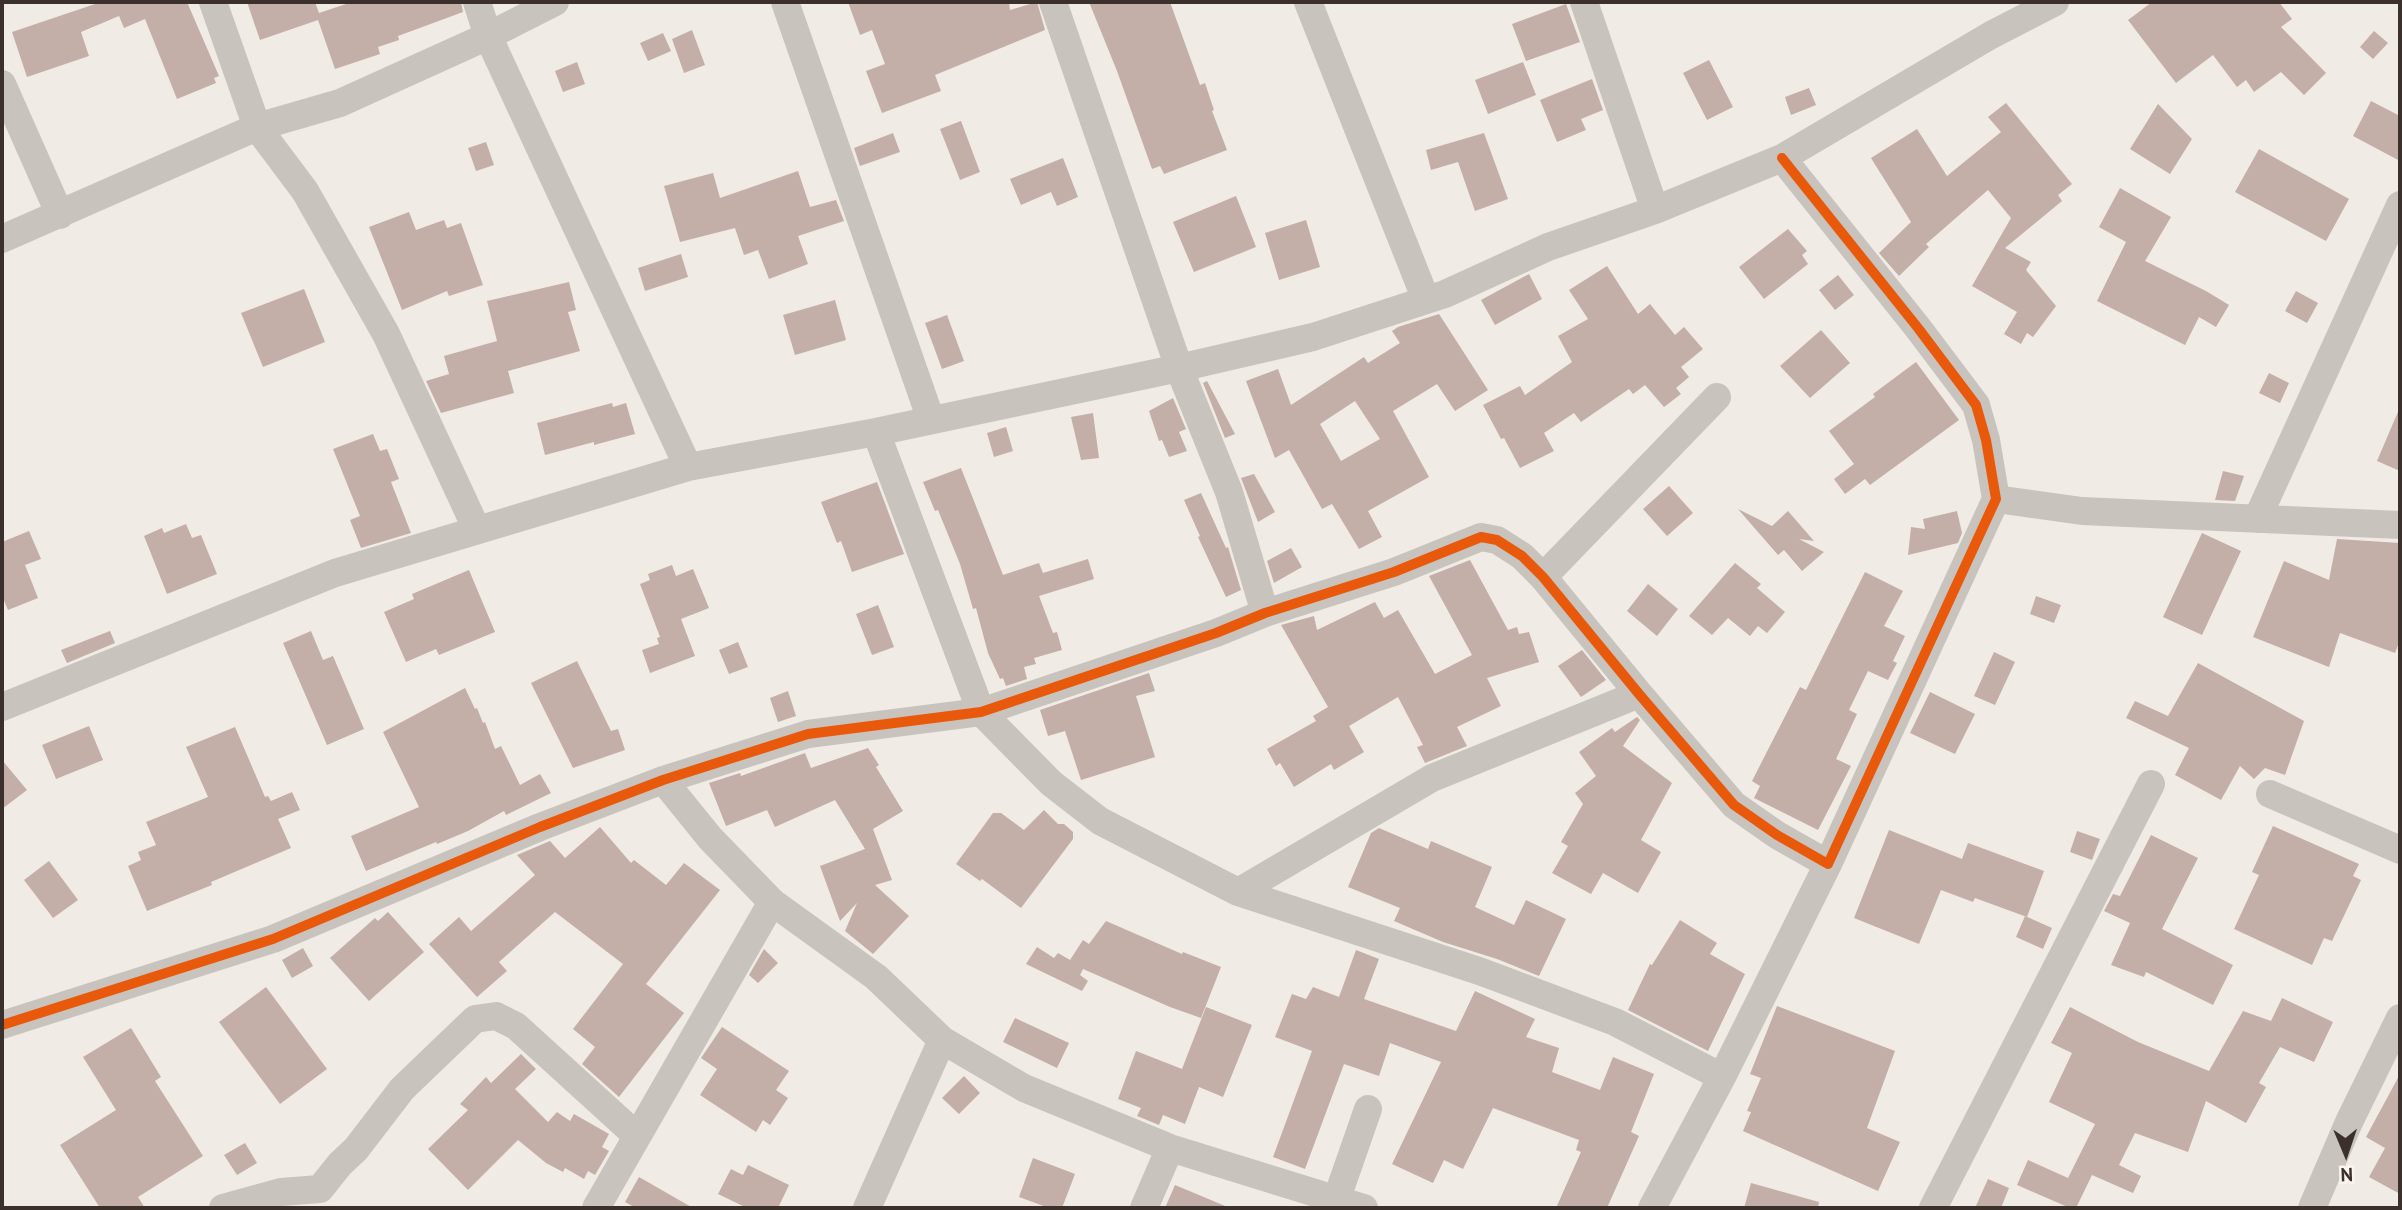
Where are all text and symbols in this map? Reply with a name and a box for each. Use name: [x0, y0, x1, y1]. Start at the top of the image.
north arrow: [2311, 1119, 2381, 1189]
text: N: [2340, 1163, 2353, 1187]

